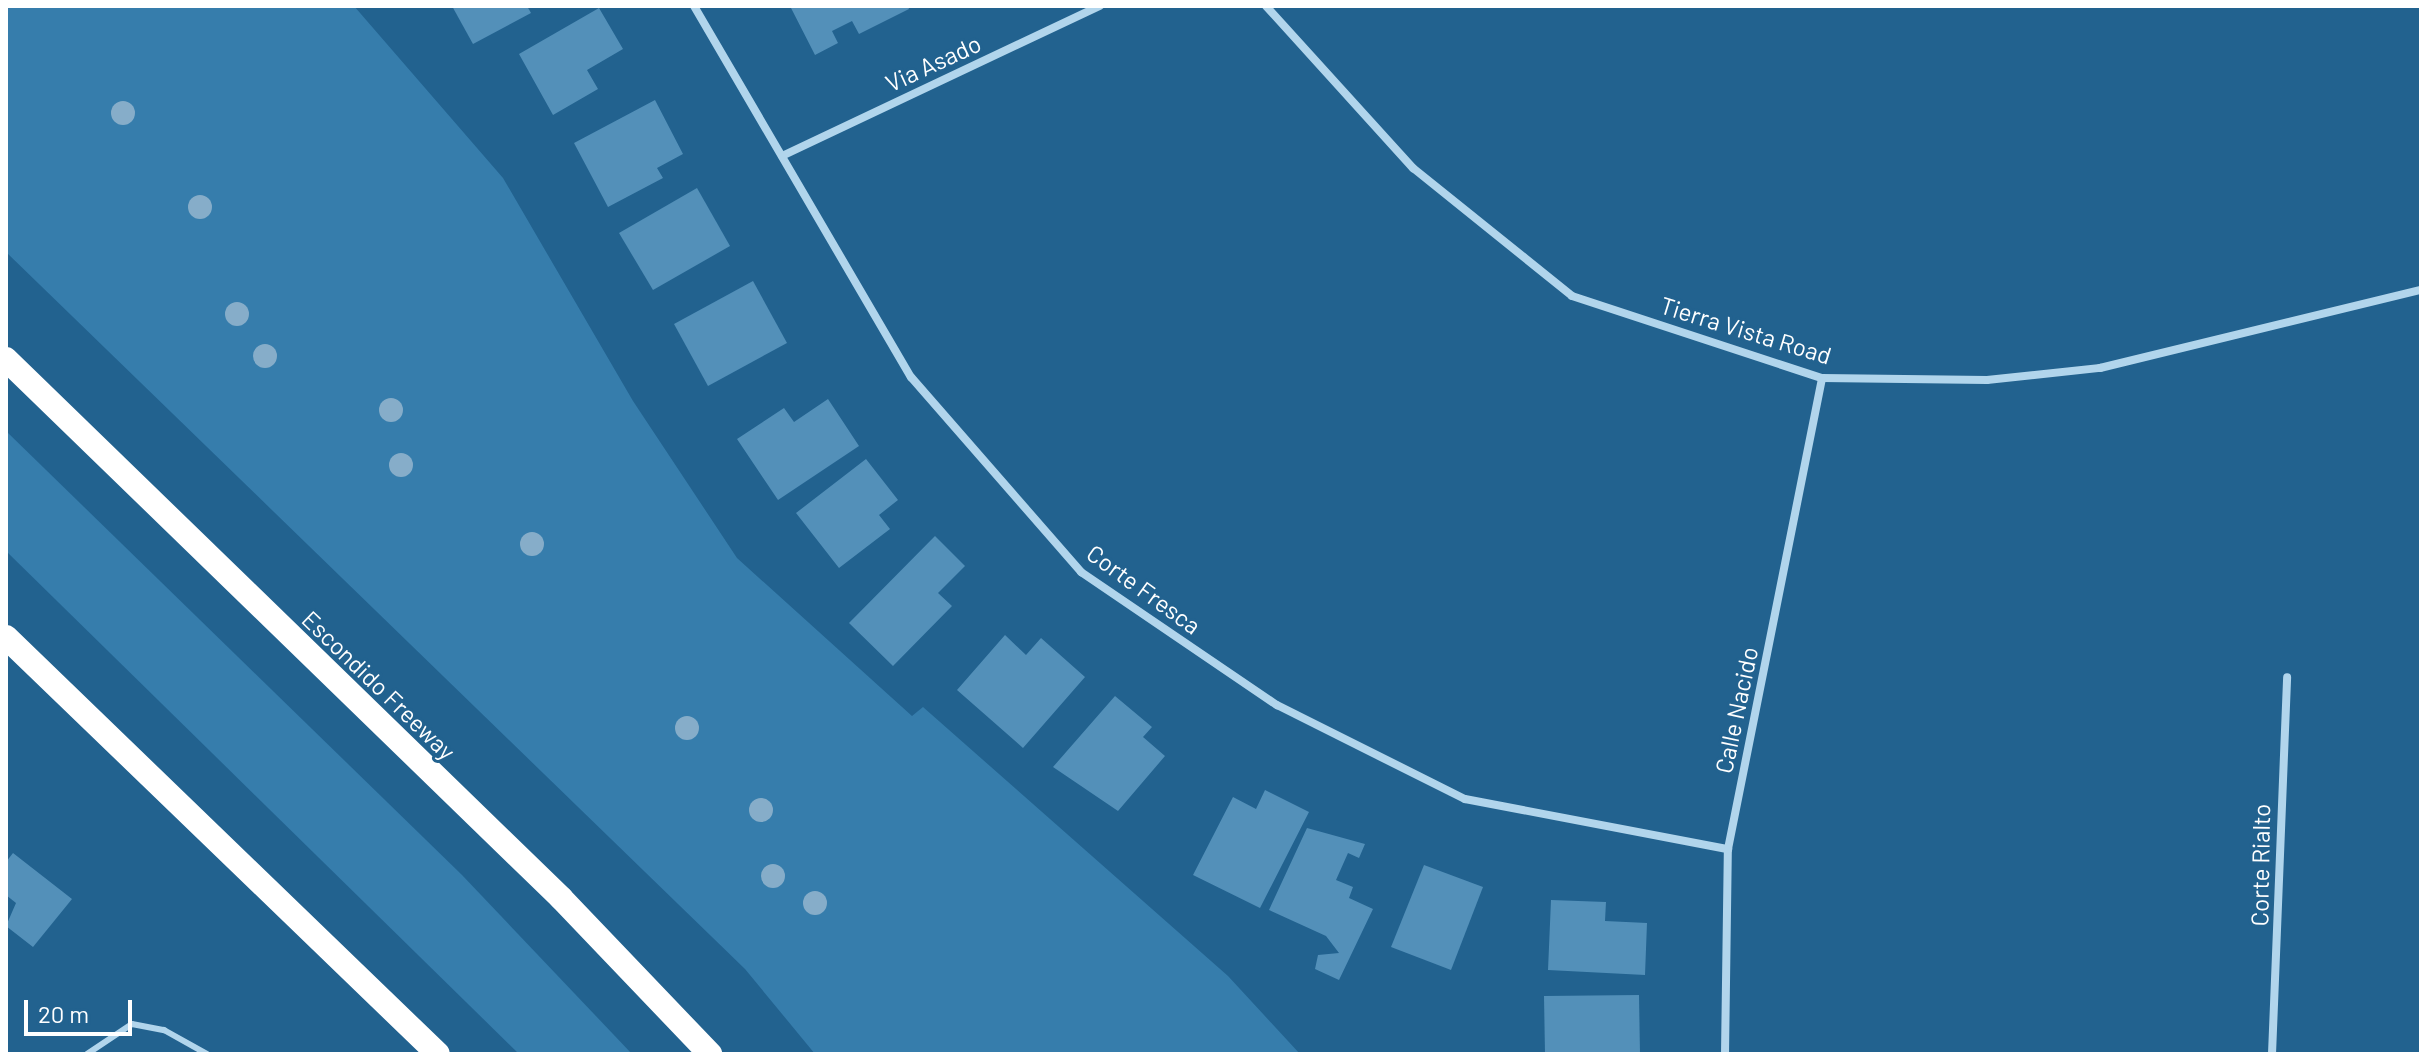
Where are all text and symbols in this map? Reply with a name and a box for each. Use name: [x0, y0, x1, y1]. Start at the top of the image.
street label: Via Asado: [881, 28, 985, 98]
street label: Tierra Vista Road: [1657, 290, 1835, 370]
street label: Corte Fresca: [1082, 538, 1206, 640]
street label: Escondido Freeway: [296, 604, 462, 766]
street label: Calle Nacido: [1709, 644, 1763, 776]
street label: Corte Rialto: [2245, 803, 2275, 927]
scale bar: [28, 984, 136, 1034]
text: 20 m: [38, 999, 89, 1028]

